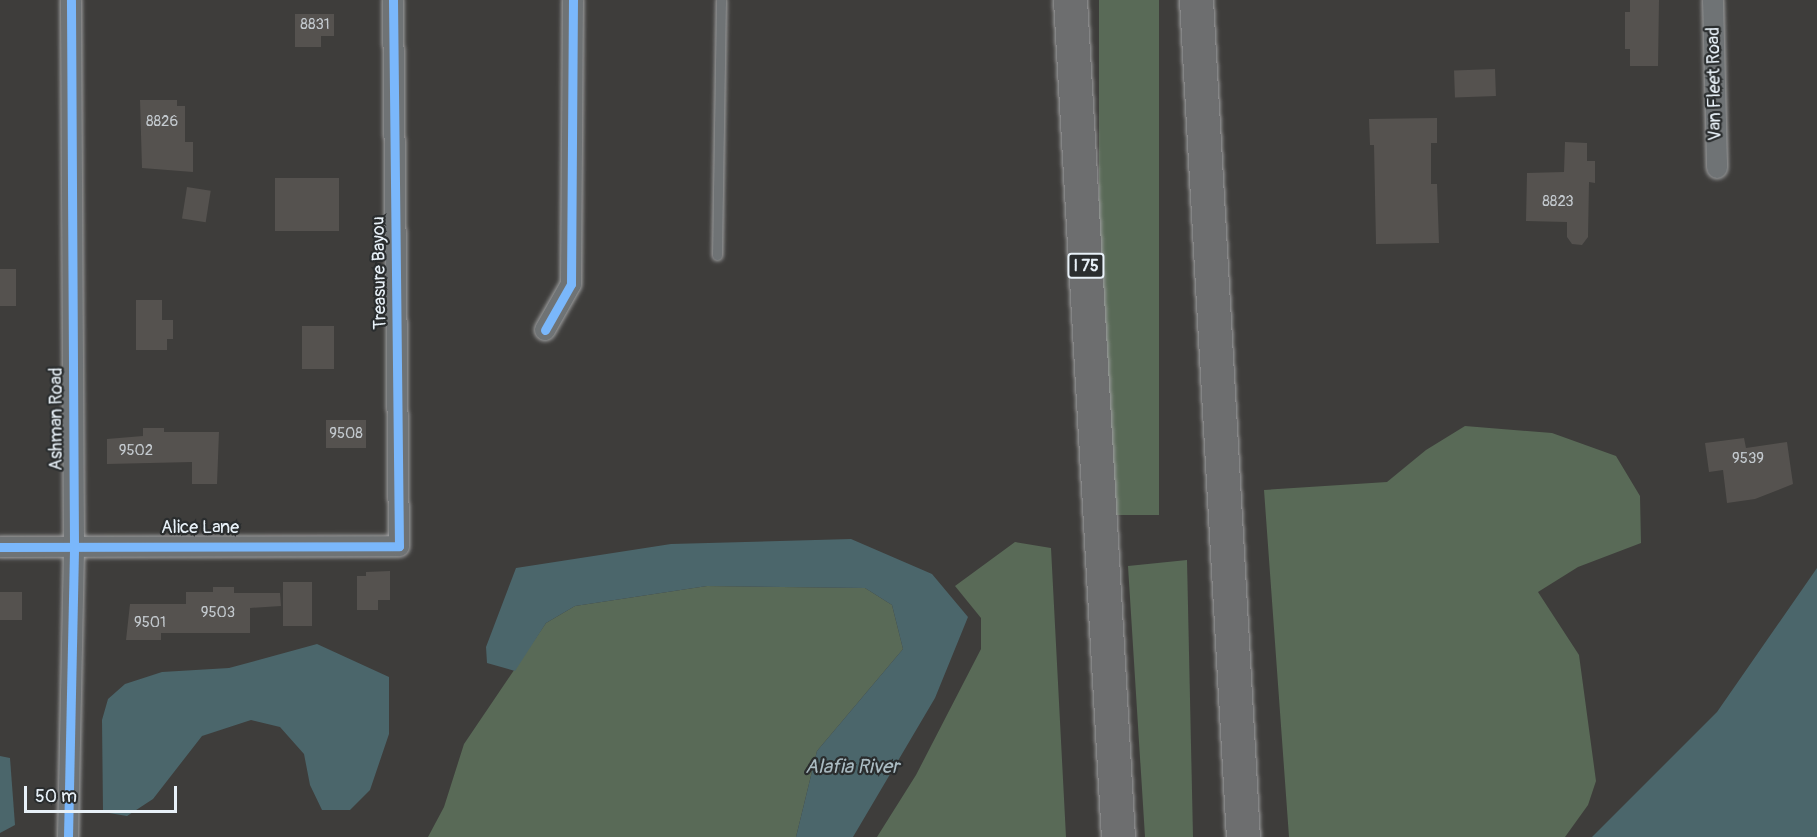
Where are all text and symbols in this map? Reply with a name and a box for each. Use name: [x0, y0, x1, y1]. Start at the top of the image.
house number: 8831: [300, 16, 330, 34]
street label: Van Fleet Road: [1703, 27, 1727, 141]
house number: 8826: [146, 113, 178, 131]
house number: 8823: [1542, 193, 1574, 211]
street label: Treasure Bayou: [368, 216, 392, 330]
road number: I 75: [1066, 253, 1106, 279]
street label: Ashman Road: [46, 367, 68, 471]
house number: 9508: [329, 425, 363, 443]
house number: 9502: [119, 442, 153, 460]
house number: 9539: [1732, 450, 1764, 468]
street label: Alice Lane: [161, 517, 239, 539]
house number: 9503: [201, 604, 235, 622]
house number: 9501: [134, 614, 166, 632]
water label: Alafia River: [805, 754, 899, 778]
scale bar: [27, 774, 180, 812]
text: 50 m: [35, 785, 77, 808]

